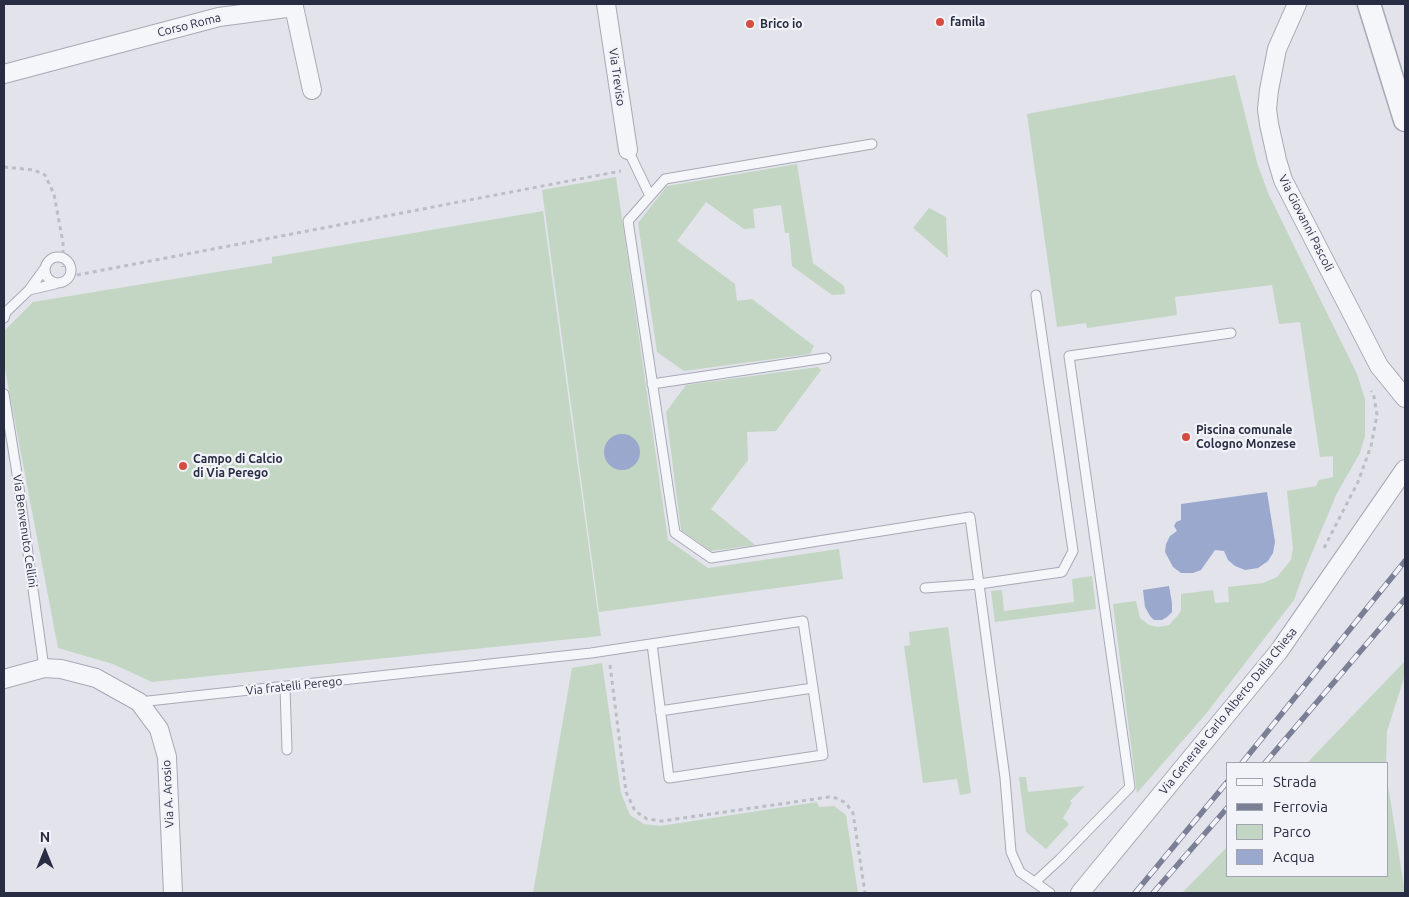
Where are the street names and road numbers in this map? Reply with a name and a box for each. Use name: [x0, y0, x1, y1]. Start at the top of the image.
street label: Corso Roma: [156, 10, 222, 40]
street label: Via Treviso: [606, 47, 628, 107]
street label: Via Giovanni Pascoli: [1275, 172, 1337, 274]
street label: Via Benvenuto Cellini: [10, 473, 40, 589]
street label: Via Generale Carlo Alberto Dalla Chiesa: [1156, 625, 1300, 797]
street label: Via fratelli Perego: [245, 674, 343, 698]
street label: Via A. Arosio: [159, 760, 177, 828]

